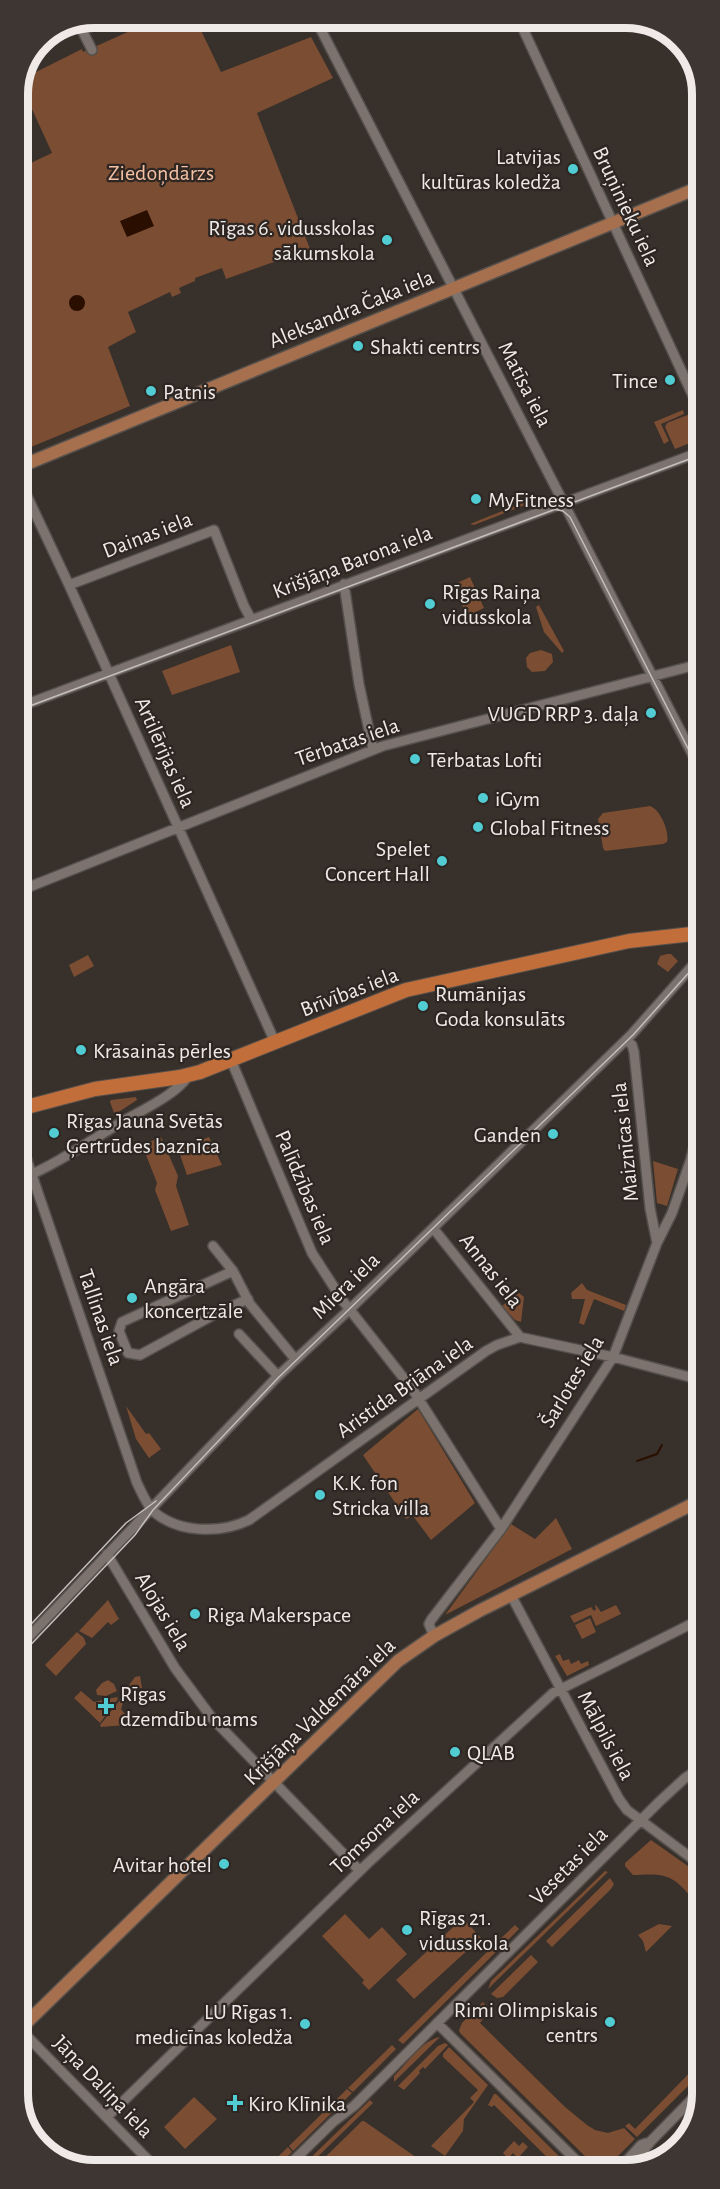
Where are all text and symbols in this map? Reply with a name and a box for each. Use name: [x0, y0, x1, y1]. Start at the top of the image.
street label: Bruņinieku iela: [587, 143, 663, 270]
place label: Latvijas kultūras koledža: [421, 146, 561, 193]
park label: Ziedoņdārzs: [108, 162, 214, 186]
marker: Latvijas kultūras koledža: [566, 162, 580, 176]
place label: Rīgas 6. vidusskolas sākumskola: [208, 217, 375, 264]
marker: Rīgas 6. vidusskolas sākumskola: [380, 233, 394, 247]
street label: Aleksandra Čaka iela: [265, 265, 437, 352]
place label: Shakti centrs: [370, 336, 480, 358]
street label: Matīsa iela: [494, 338, 556, 431]
marker: Shakti centrs: [351, 339, 365, 353]
place label: Tince: [612, 370, 658, 392]
marker: Tince: [663, 373, 677, 387]
place label: Patnis: [163, 381, 216, 403]
marker: Patnis: [144, 384, 158, 398]
place label: MyFitness: [488, 489, 574, 511]
marker: MyFitness: [469, 492, 483, 506]
street label: Dainas iela: [100, 508, 195, 562]
street label: Krišjāņa Barona iela: [270, 521, 436, 604]
place label: Rīgas Raiņa vidusskola: [442, 581, 541, 628]
marker: Rīgas Raiņa vidusskola: [423, 597, 437, 611]
street label: Artilērijas iela: [131, 694, 199, 811]
place label: VUGD RRP 3. daļa: [487, 703, 639, 727]
marker: VUGD RRP 3. daļa: [644, 706, 658, 720]
street label: Tērbatas iela: [293, 714, 402, 770]
place label: Tērbatas Lofti: [427, 749, 542, 771]
marker: Tērbatas Lofti: [408, 752, 422, 766]
place label: iGym: [495, 788, 540, 810]
marker: iGym: [476, 791, 490, 805]
place label: Global Fitness: [490, 817, 609, 839]
marker: Global Fitness: [471, 820, 485, 834]
place label: Spelet Concert Hall: [325, 838, 430, 885]
marker: Spelet Concert Hall: [435, 854, 449, 868]
street label: Brīvības iela: [297, 963, 401, 1021]
place label: Rumānijas Goda konsulāts: [435, 983, 565, 1030]
marker: Rumānijas Goda konsulāts: [416, 999, 430, 1013]
place label: Krāsainās pērles: [93, 1040, 231, 1062]
marker: Krāsainās pērles: [74, 1043, 88, 1057]
street label: Maiznīcas iela: [608, 1081, 642, 1203]
place label: Rīgas Jaunā Svētās Ģertrūdes baznīca: [66, 1110, 223, 1159]
place label: Ganden: [474, 1124, 541, 1146]
marker: Rīgas Jaunā Svētās Ģertrūdes baznīca: [47, 1126, 61, 1140]
street label: Palīdzības iela: [271, 1127, 339, 1248]
marker: Ganden: [546, 1127, 560, 1141]
street label: Annas iela: [455, 1229, 527, 1312]
street label: Miera iela: [308, 1248, 384, 1323]
street label: Tallinas iela: [74, 1266, 128, 1368]
place label: Angāra koncertzāle: [144, 1275, 243, 1322]
marker: Angāra koncertzāle: [125, 1291, 139, 1305]
street label: Šarlotes iela: [535, 1331, 608, 1431]
street label: Aristida Briāna iela: [332, 1332, 477, 1442]
place label: K.K. fon Stricka villa: [332, 1472, 429, 1519]
marker: K.K. fon Stricka villa: [313, 1488, 327, 1502]
street label: Alojas iela: [131, 1568, 195, 1655]
place label: Riga Makerspace: [207, 1604, 351, 1626]
marker: Riga Makerspace: [188, 1607, 202, 1621]
street label: Krišjāņa Valdemāra iela: [240, 1634, 401, 1791]
place label: Rīgas dzemdību nams: [120, 1683, 258, 1730]
street label: Mālpils iela: [574, 1687, 639, 1784]
marker: Rīgas dzemdību nams: [97, 1697, 115, 1715]
place label: QLAB: [467, 1742, 515, 1764]
marker: QLAB: [448, 1745, 462, 1759]
street label: Tomsona iela: [326, 1785, 423, 1878]
street label: Vesetas iela: [526, 1823, 612, 1909]
place label: Avitar hotel: [113, 1854, 212, 1876]
marker: Avitar hotel: [217, 1857, 231, 1871]
place label: Rīgas 21. vidusskola: [419, 1907, 509, 1954]
marker: Rīgas 21. vidusskola: [400, 1923, 414, 1937]
place label: Rimi Olimpiskais centrs: [454, 1999, 598, 2046]
place label: LU Rīgas 1. medicīnas koledža: [135, 2001, 293, 2048]
marker: Rimi Olimpiskais centrs: [603, 2015, 617, 2029]
marker: LU Rīgas 1. medicīnas koledža: [298, 2017, 312, 2031]
street label: Jāņa Daliņa iela: [48, 2031, 157, 2143]
place label: Kiro Klīnika: [248, 2093, 346, 2115]
marker: Kiro Klīnika: [226, 2094, 244, 2112]

